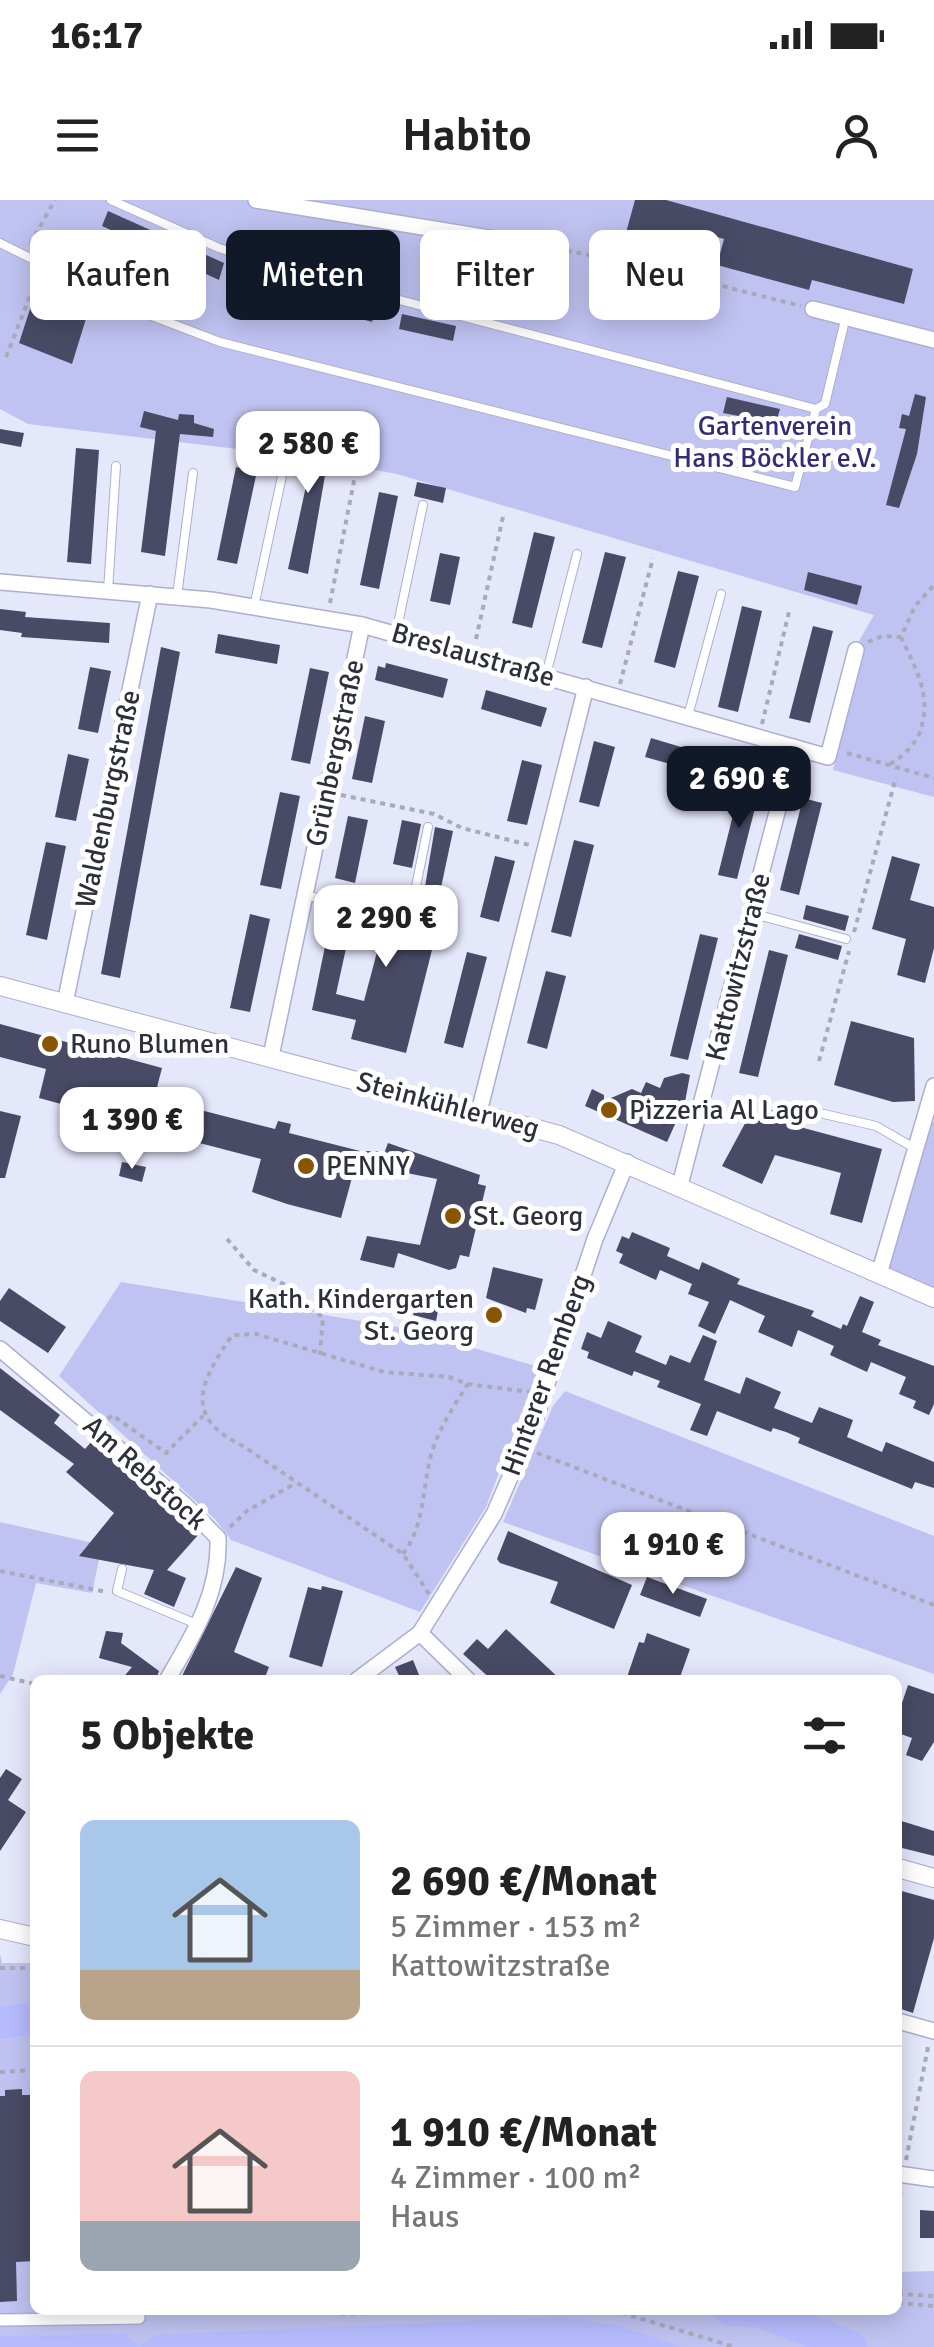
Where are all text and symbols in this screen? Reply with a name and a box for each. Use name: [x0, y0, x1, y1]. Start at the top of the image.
text: 16:17: [50, 12, 143, 59]
icon: menu: [50, 108, 105, 163]
text: Habito: [402, 108, 532, 163]
icon: person: [829, 108, 884, 163]
chip: Kaufen: [30, 230, 206, 320]
chip: Mieten: [226, 230, 400, 320]
chip: Filter: [420, 230, 569, 320]
chip: Neu: [589, 230, 720, 320]
park label: Gartenverein Hans Böckler e.V.: [673, 409, 877, 475]
pin: 2 580 €: [216, 411, 400, 496]
text: 2 580 €: [258, 424, 358, 463]
street label: Breslaustraße: [387, 615, 559, 695]
street label: Grünbergstraße: [299, 656, 371, 850]
street label: Waldenburgstraße: [68, 687, 148, 911]
pin: 2 690 €: [647, 746, 831, 831]
text: 2 690 €: [689, 759, 789, 798]
street label: Kattowitzstraße: [698, 869, 778, 1065]
pin: 2 290 €: [294, 885, 478, 970]
text: 2 290 €: [336, 898, 436, 937]
place label: Runo Blumen: [70, 1027, 229, 1061]
marker: Runo Blumen: [39, 1033, 61, 1055]
street label: Steinkühlerweg: [353, 1064, 543, 1146]
pin: 1 390 €: [40, 1087, 224, 1172]
place label: Pizzeria Al Lago: [629, 1093, 819, 1127]
marker: Pizzeria Al Lago: [598, 1099, 620, 1121]
text: 1 390 €: [82, 1100, 182, 1139]
place label: PENNY: [326, 1149, 410, 1183]
marker: PENNY: [295, 1155, 317, 1177]
place label: St. Georg: [473, 1199, 583, 1233]
marker: St. Georg: [442, 1205, 464, 1227]
street label: Hinterer Remberg: [494, 1270, 598, 1480]
place label: Kath. Kindergarten St. Georg: [248, 1282, 474, 1348]
marker: Kath. Kindergarten St. Georg: [483, 1304, 505, 1326]
street label: Am Rebstock: [76, 1409, 214, 1537]
pin: 1 910 €: [581, 1512, 765, 1597]
text: 1 910 €: [623, 1525, 723, 1564]
icon: filters: [797, 1708, 852, 1763]
text: 5 Objekte: [80, 1710, 254, 1761]
text: 2 690 €/Monat: [390, 1856, 657, 1907]
icon: home: [160, 1860, 280, 1980]
text: 5 Zimmer · 153 m²: [390, 1907, 641, 1946]
text: Kattowitzstraße: [390, 1946, 610, 1985]
text: 1 910 €/Monat: [390, 2107, 657, 2158]
icon: home: [160, 2111, 280, 2231]
text: 4 Zimmer · 100 m²: [390, 2158, 641, 2197]
text: Haus: [390, 2197, 459, 2236]

